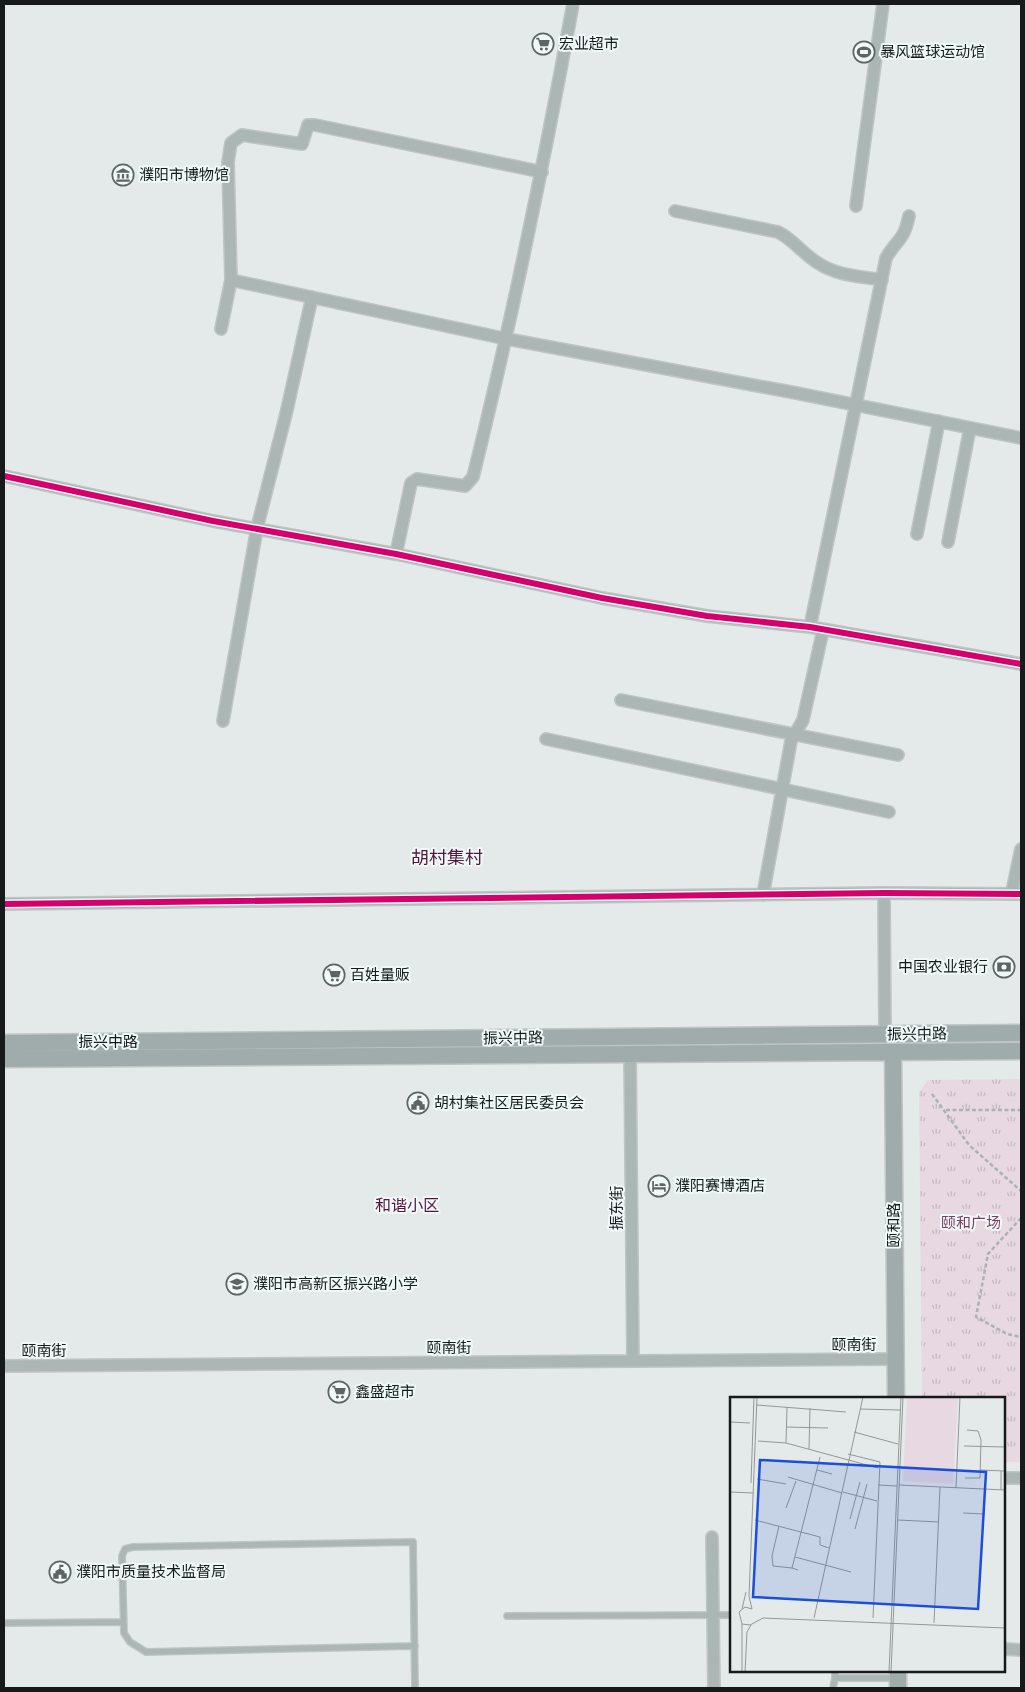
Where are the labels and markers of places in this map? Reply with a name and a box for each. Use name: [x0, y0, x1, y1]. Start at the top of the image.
supermarket icon: 宏业超市: [531, 32, 555, 56]
place label: 宏业超市: [559, 34, 619, 52]
sports icon: 暴风篮球运动馆: [852, 40, 876, 64]
place label: 暴风篮球运动馆: [880, 42, 985, 60]
museum icon: 濮阳市博物馆: [111, 163, 135, 187]
place label: 濮阳市博物馆: [139, 165, 229, 183]
bank icon: 中国农业银行: [992, 955, 1016, 979]
place label: 中国农业银行: [898, 957, 988, 975]
supermarket icon: 百姓量贩: [322, 963, 346, 987]
place label: 百姓量贩: [350, 965, 410, 983]
public building icon: 胡村集社区居民委员会: [406, 1091, 430, 1115]
place label: 胡村集社区居民委员会: [434, 1093, 584, 1111]
hotel icon: 濮阳赛博酒店: [647, 1174, 671, 1198]
place label: 濮阳赛博酒店: [675, 1176, 765, 1194]
school or university icon: 濮阳市高新区振兴路小学: [225, 1272, 249, 1296]
place label: 濮阳市高新区振兴路小学: [253, 1274, 418, 1292]
supermarket icon: 鑫盛超市: [327, 1380, 351, 1404]
place label: 鑫盛超市: [355, 1382, 415, 1400]
public building icon: 濮阳市质量技术监督局: [48, 1560, 72, 1584]
place label: 濮阳市质量技术监督局: [76, 1562, 226, 1580]

